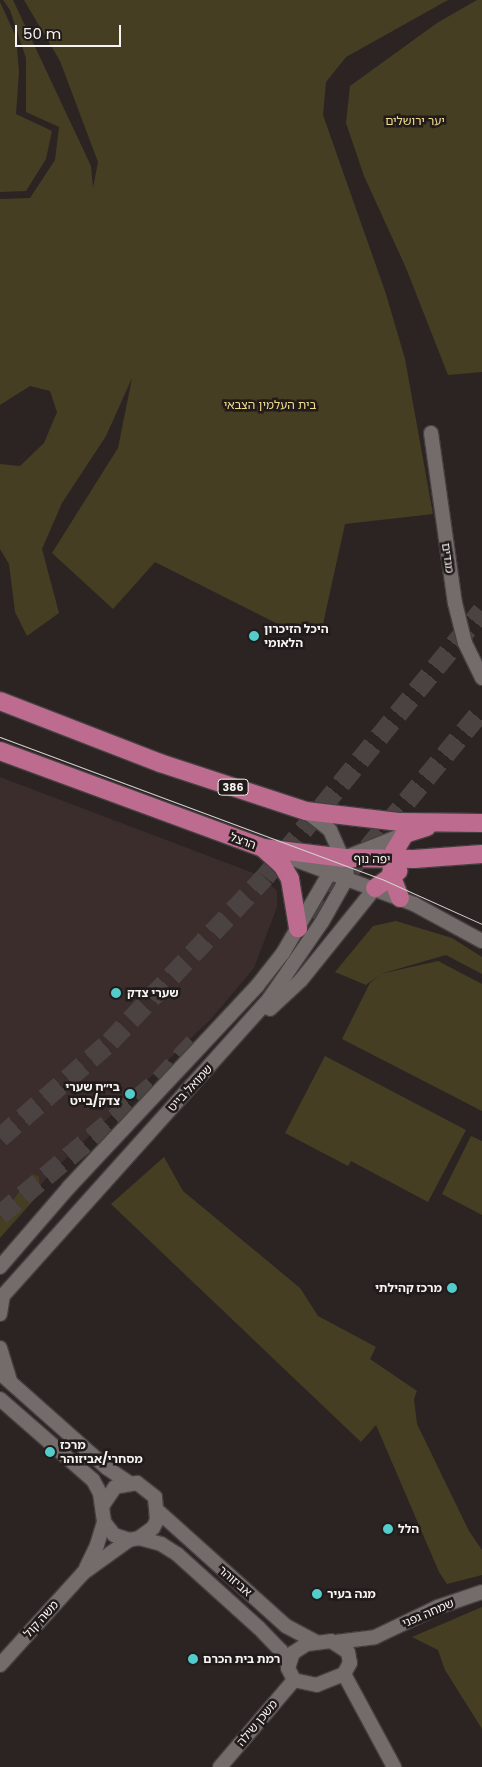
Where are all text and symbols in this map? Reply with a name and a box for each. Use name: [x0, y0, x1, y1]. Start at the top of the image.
scale bar: [18, 15, 124, 47]
text: 50 m: [23, 23, 61, 44]
park label: יער ירושלים: [385, 114, 445, 128]
park label: בית העלמין הצבאי: [224, 398, 316, 412]
street label: מגדים: [439, 542, 457, 574]
place label: היכל הזיכרון הלאומי: [264, 622, 329, 650]
marker: היכל הזיכרון הלאומי: [248, 630, 260, 642]
road number: 386: [217, 779, 249, 796]
street label: הרצל: [228, 830, 258, 852]
street label: יפה נוף: [353, 851, 391, 867]
marker: שערי צדק: [109, 986, 123, 1000]
place label: שערי צדק: [127, 986, 179, 1000]
street label: שמואל בייט: [165, 1062, 215, 1114]
place label: בי״ח שערי צדק/בייט: [65, 1080, 120, 1108]
marker: בי״ח שערי צדק/בייט: [124, 1088, 136, 1100]
place label: מרכז קהילתי: [375, 1281, 442, 1295]
marker: מרכז קהילתי: [446, 1282, 458, 1294]
place label: מרכז מסחרי/אביזוהר: [60, 1438, 143, 1466]
marker: מרכז מסחרי/אביזוהר: [44, 1446, 56, 1458]
place label: הלל: [398, 1522, 419, 1536]
marker: הלל: [382, 1523, 394, 1535]
street label: אביזוהר: [215, 1563, 255, 1599]
place label: מגה בעיר: [327, 1587, 376, 1601]
marker: מגה בעיר: [311, 1588, 323, 1600]
street label: שמחה גפני: [400, 1596, 456, 1630]
street label: משה קול: [21, 1598, 61, 1640]
place label: רמת בית הכרם: [203, 1652, 280, 1666]
marker: רמת בית הכרם: [187, 1653, 199, 1665]
street label: משכן שילה: [234, 1697, 280, 1749]

